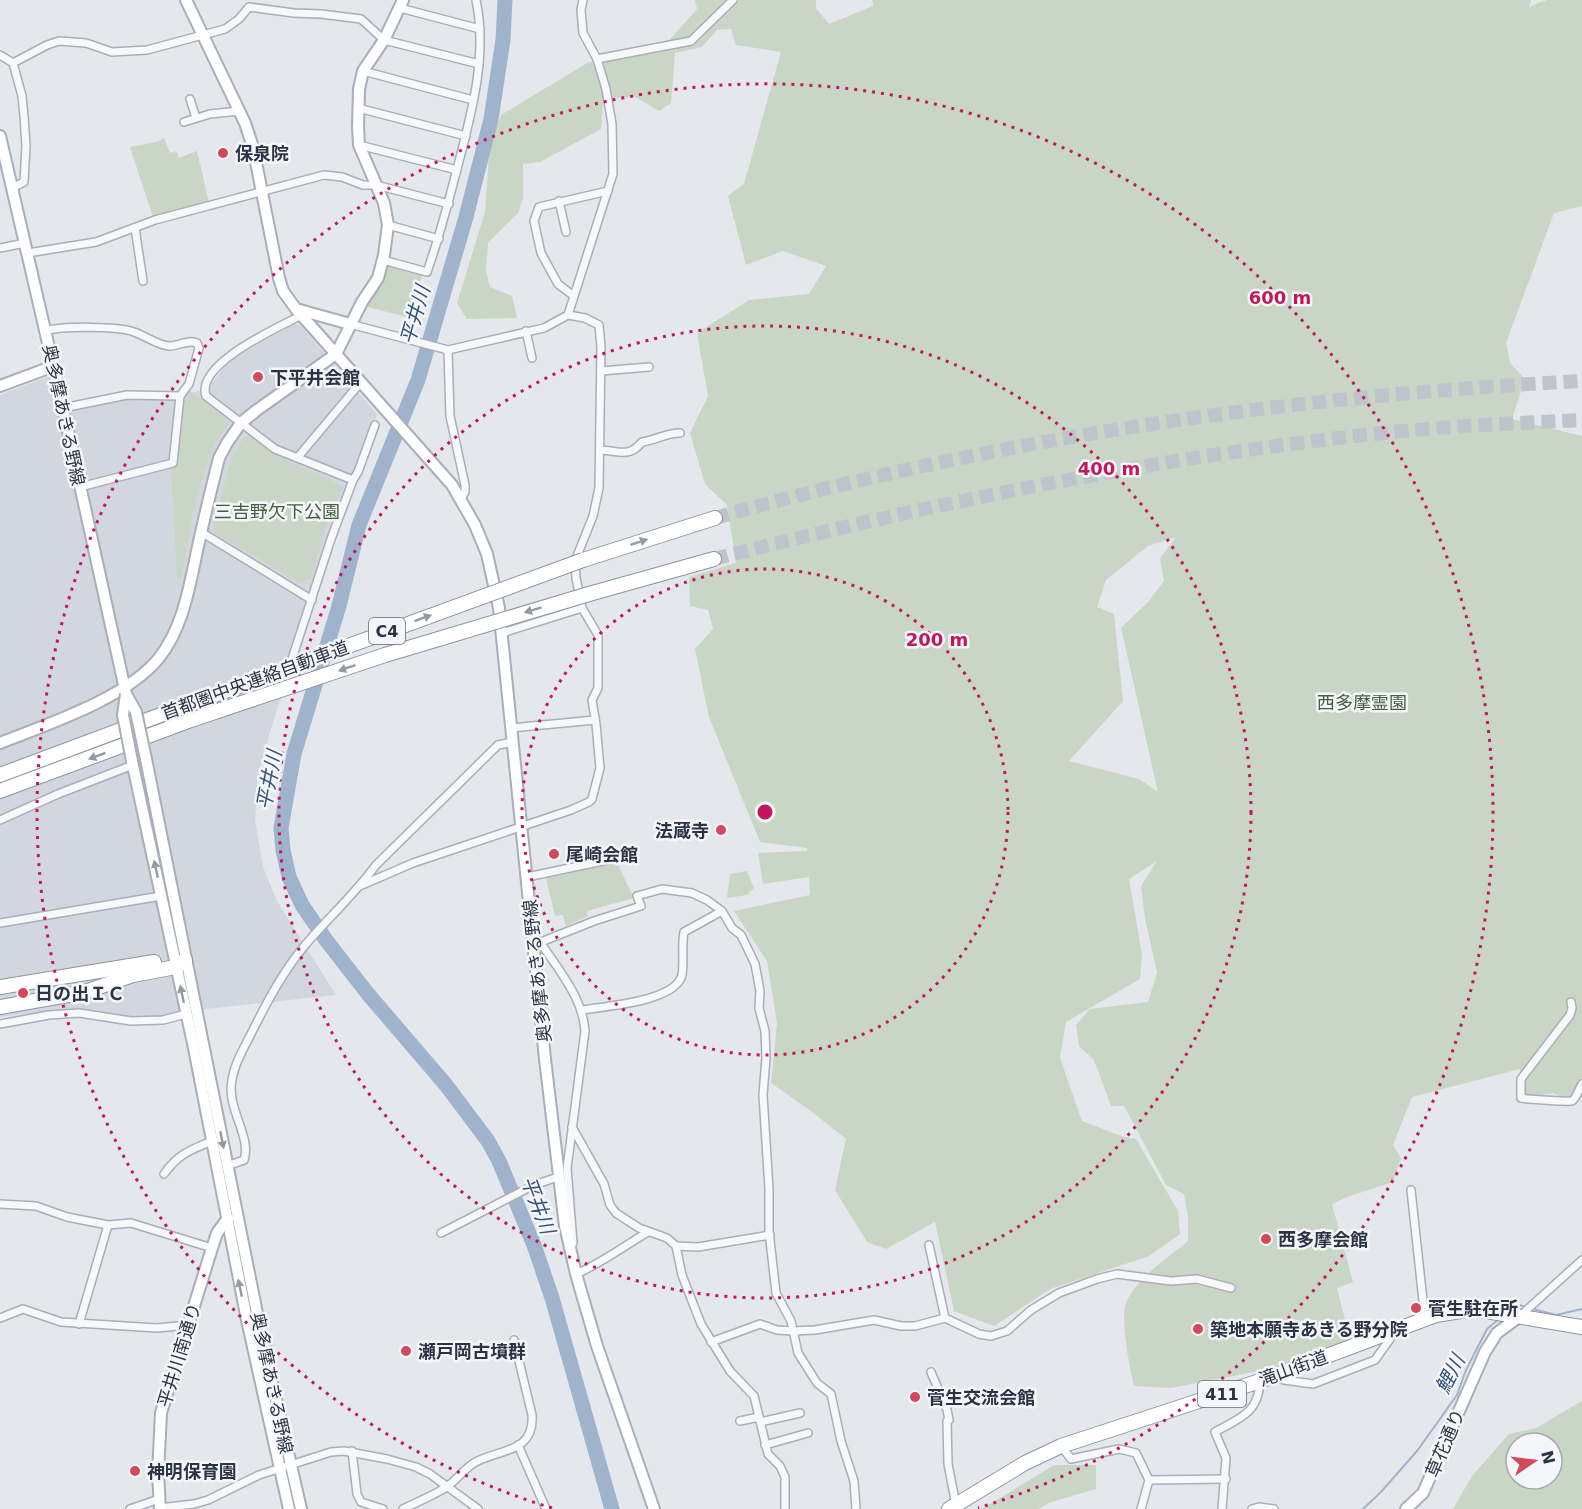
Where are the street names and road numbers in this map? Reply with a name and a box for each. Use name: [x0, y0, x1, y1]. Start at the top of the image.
street label: 奥多摩あきる野線: [39, 343, 89, 487]
road number: C4: [369, 618, 405, 644]
street label: 首都圏中央連絡自動車道: [158, 636, 352, 724]
street label: 奥多摩あきる野線: [519, 898, 555, 1044]
street label: 平井川南通り: [153, 1300, 205, 1410]
street label: 奥多摩あきる野線: [247, 1311, 297, 1455]
street label: 滝山街道: [1256, 1346, 1330, 1390]
road number: 411: [1198, 1381, 1246, 1407]
street label: 草花通り: [1421, 1406, 1469, 1480]

